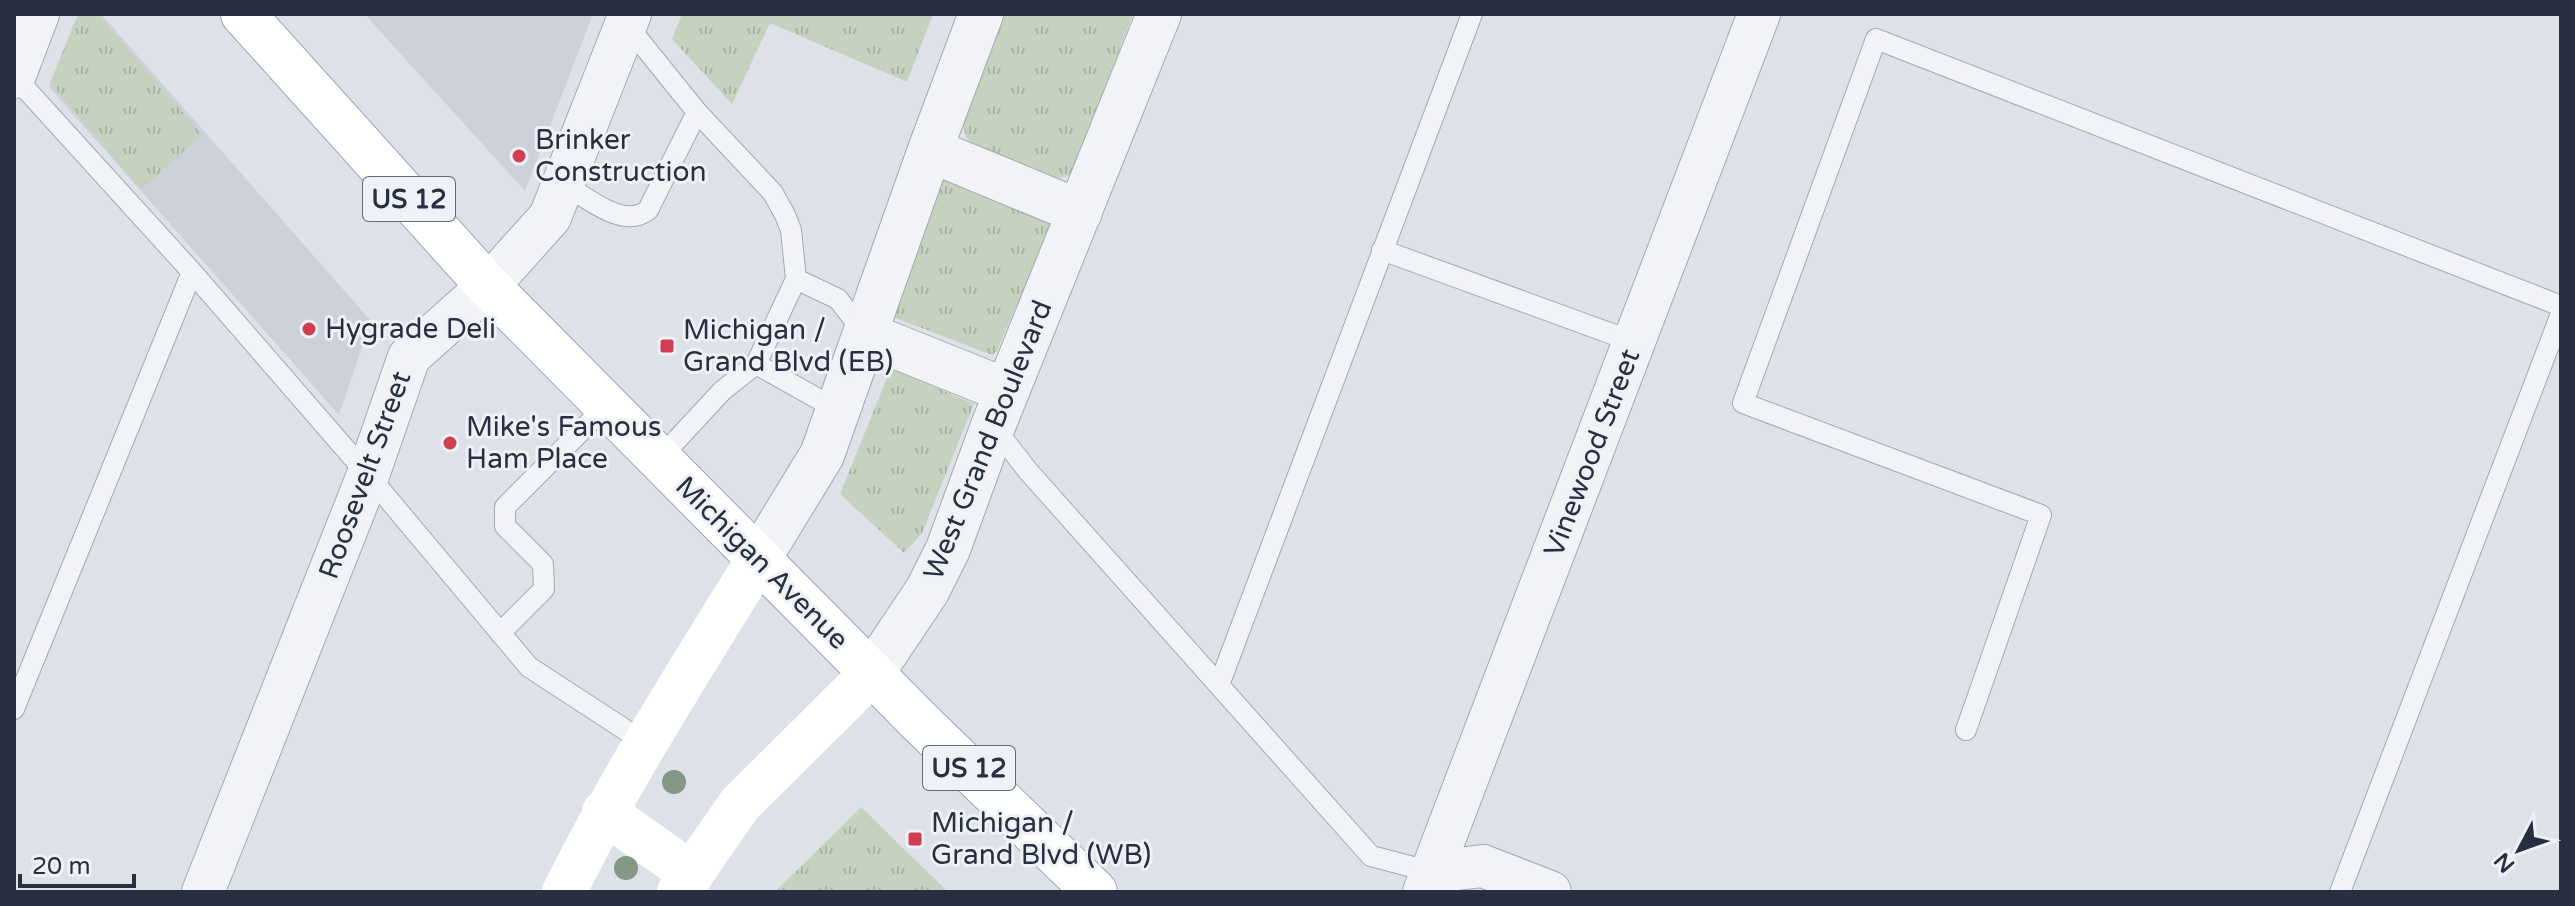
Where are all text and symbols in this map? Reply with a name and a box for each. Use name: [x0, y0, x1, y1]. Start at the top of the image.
place label: Brinker Construction: [535, 123, 707, 189]
marker: Brinker Construction: [510, 147, 528, 165]
road number: US 12: [363, 177, 455, 221]
street label: West Grand Boulevard: [916, 295, 1060, 585]
place label: Hygrade Deli: [325, 312, 496, 346]
place label: Michigan / Grand Blvd (EB): [683, 313, 893, 379]
marker: Hygrade Deli: [300, 320, 318, 338]
marker: Michigan / Grand Blvd (EB): [658, 337, 676, 355]
street label: Vinewood Street: [1537, 344, 1647, 562]
street label: Roosevelt Street: [312, 366, 418, 584]
place label: Mike's Famous Ham Place: [466, 410, 661, 476]
marker: Mike's Famous Ham Place: [441, 434, 459, 452]
street label: Michigan Avenue: [668, 469, 856, 657]
road number: US 12: [923, 746, 1015, 790]
place label: Michigan / Grand Blvd (WB): [931, 806, 1151, 872]
north arrow: [2479, 810, 2559, 890]
marker: Michigan / Grand Blvd (WB): [906, 830, 924, 848]
scale bar: [20, 838, 134, 888]
text: N: [2489, 847, 2520, 878]
text: 20 m: [32, 852, 90, 881]

